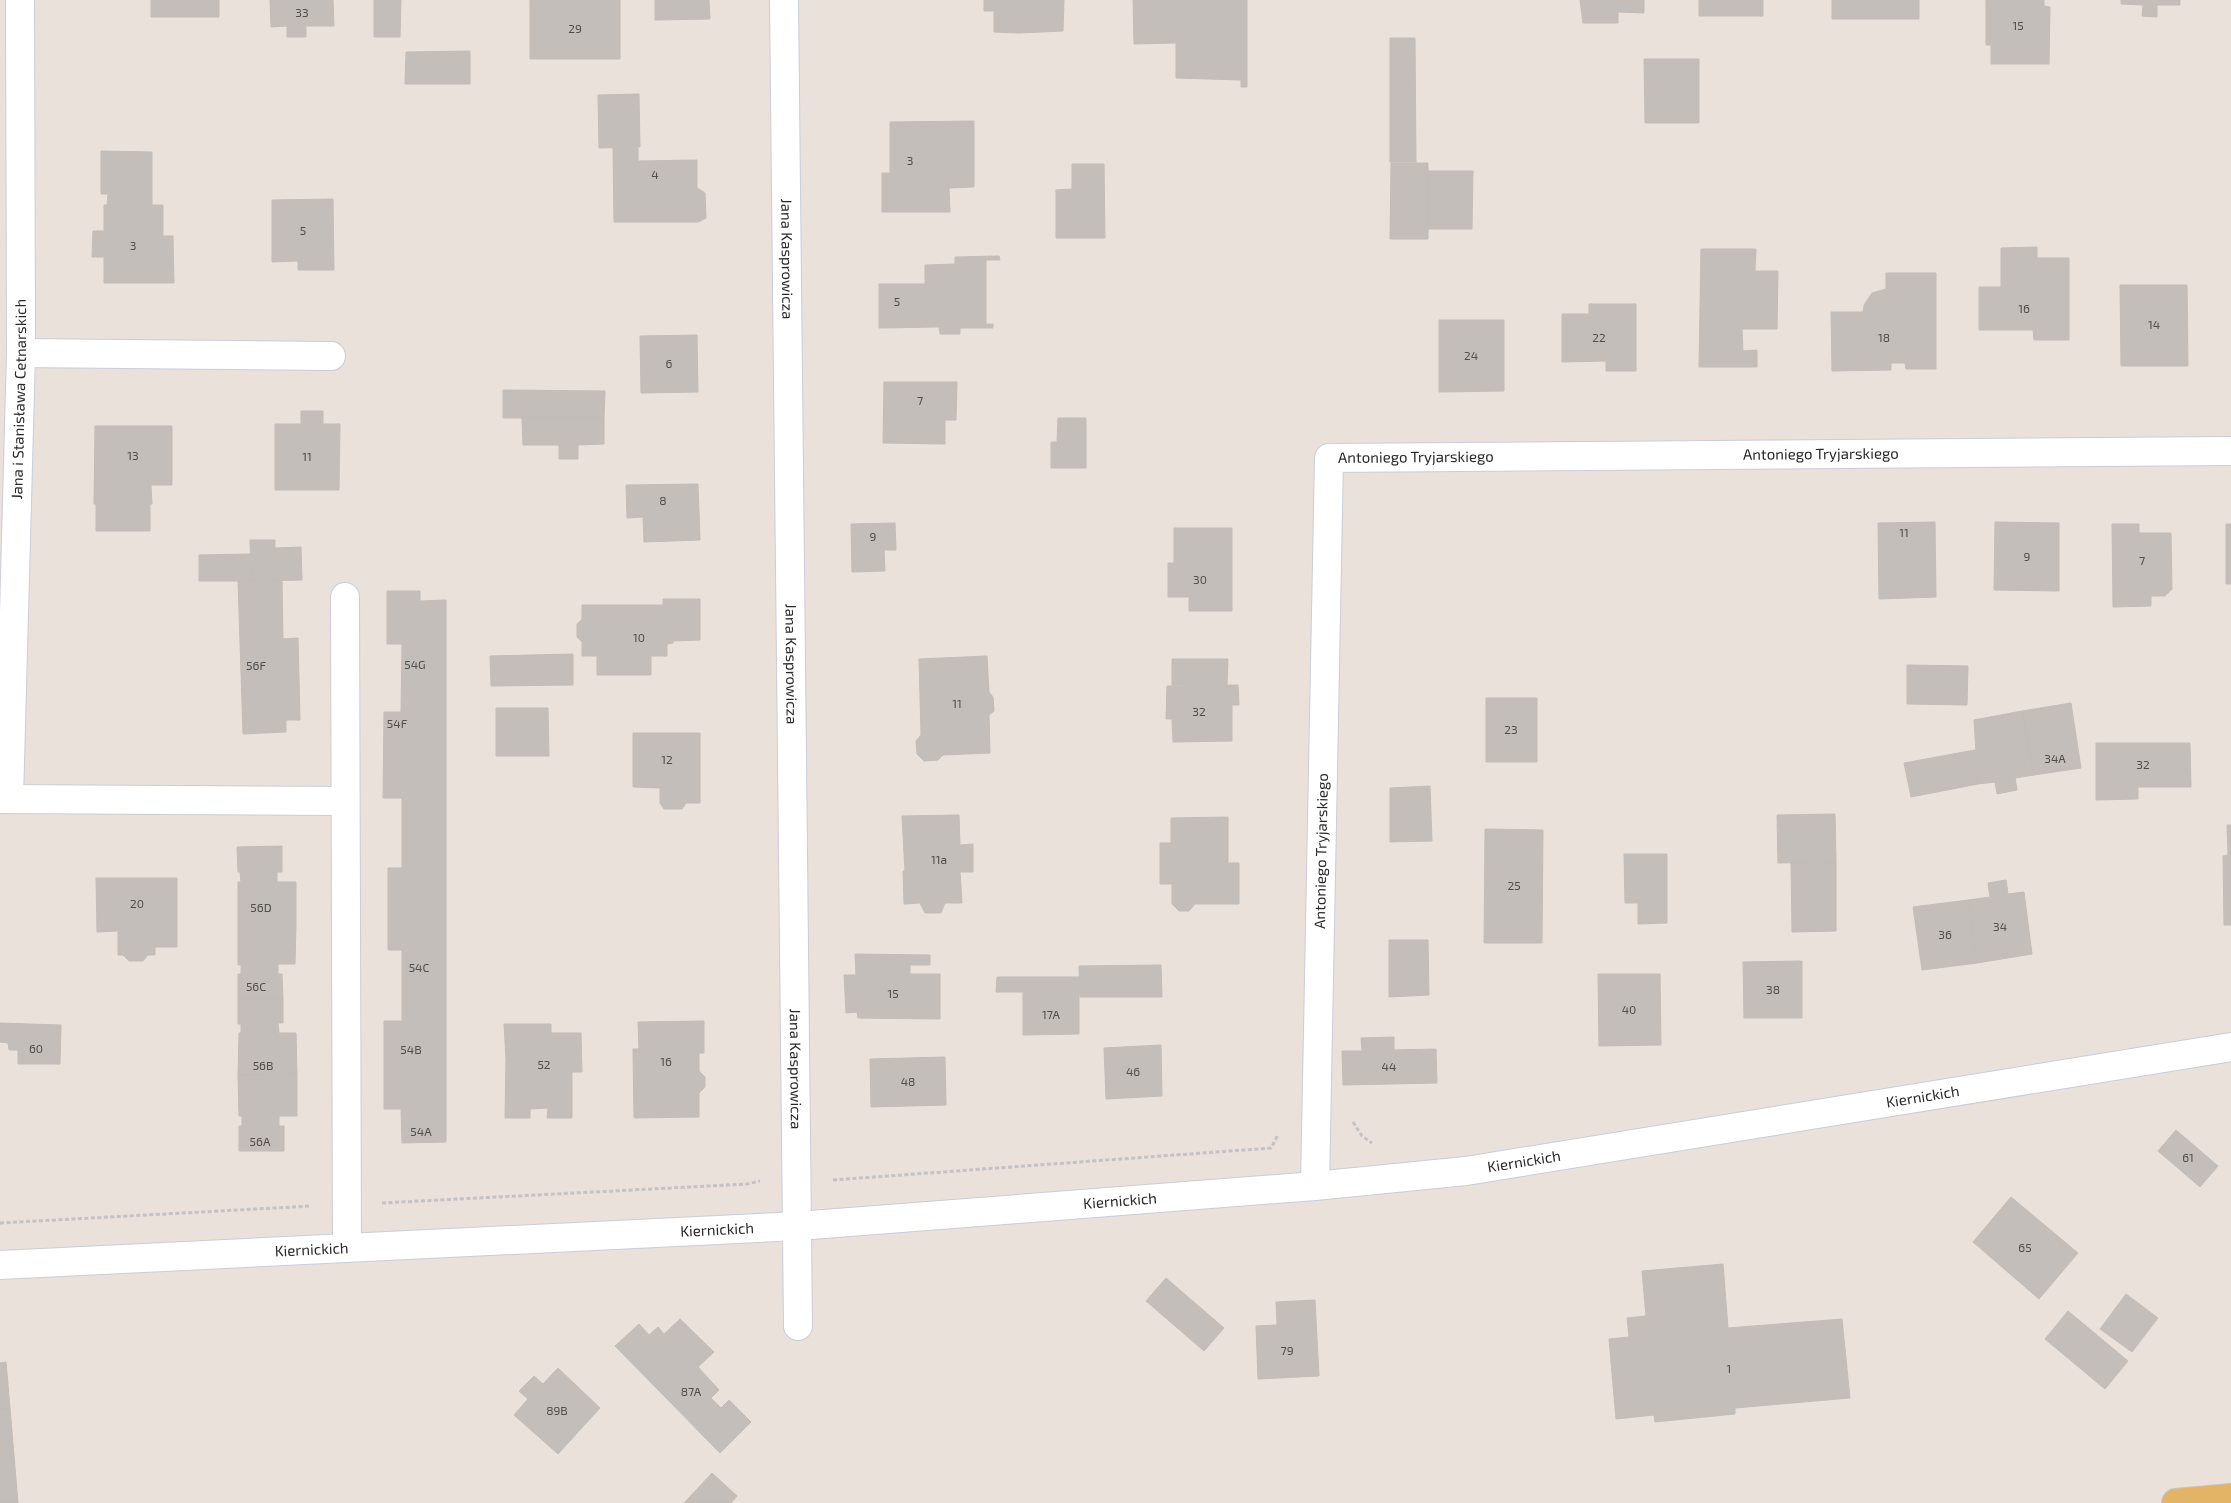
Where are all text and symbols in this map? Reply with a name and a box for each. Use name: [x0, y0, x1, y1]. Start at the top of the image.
house number: 33: [295, 5, 309, 19]
house number: 15: [2012, 18, 2024, 32]
house number: 29: [568, 21, 582, 35]
house number: 3: [907, 153, 913, 167]
house number: 4: [651, 167, 659, 181]
street label: Jana Kasprowicza: [778, 198, 797, 319]
house number: 5: [300, 223, 306, 237]
house number: 3: [130, 238, 136, 252]
house number: 5: [894, 294, 900, 308]
street label: Jana i Stanisława Cetnarskich: [7, 299, 29, 500]
house number: 16: [2018, 301, 2030, 315]
house number: 14: [2148, 317, 2160, 331]
house number: 22: [1592, 330, 1606, 344]
house number: 18: [1878, 330, 1890, 344]
house number: 24: [1464, 348, 1478, 362]
house number: 6: [666, 356, 673, 370]
house number: 7: [917, 393, 923, 407]
street label: Antoniego Tryjarskiego: [1743, 444, 1899, 463]
street label: Antoniego Tryjarskiego: [1338, 447, 1494, 466]
house number: 13: [127, 448, 139, 462]
house number: 11: [302, 449, 312, 463]
house number: 8: [659, 493, 667, 507]
house number: 11: [1899, 525, 1909, 539]
house number: 9: [870, 529, 877, 543]
house number: 9: [2024, 549, 2031, 563]
house number: 7: [2139, 553, 2145, 567]
house number: 30: [1193, 572, 1207, 586]
street label: Jana Kasprowicza: [782, 603, 802, 724]
house number: 10: [633, 630, 645, 644]
house number: 54G: [404, 657, 426, 671]
house number: 56F: [246, 658, 266, 672]
house number: 11: [952, 696, 962, 710]
house number: 32: [1192, 704, 1206, 718]
house number: 54F: [387, 716, 408, 730]
house number: 23: [1504, 722, 1518, 736]
house number: 34A: [2044, 751, 2066, 765]
house number: 12: [661, 752, 673, 766]
house number: 32: [2136, 757, 2150, 771]
street label: Antoniego Tryjarskiego: [1310, 773, 1331, 929]
house number: 11a: [931, 852, 947, 866]
house number: 25: [1507, 878, 1521, 892]
house number: 20: [130, 896, 144, 910]
house number: 56D: [250, 900, 272, 914]
house number: 34: [1993, 919, 2007, 933]
house number: 36: [1938, 927, 1952, 941]
house number: 54C: [409, 960, 429, 974]
house number: 56C: [246, 979, 266, 993]
house number: 38: [1766, 982, 1780, 996]
house number: 15: [887, 986, 899, 1000]
house number: 40: [1622, 1002, 1636, 1016]
house number: 17A: [1042, 1007, 1061, 1021]
street label: Jana Kasprowicza: [787, 1008, 806, 1129]
house number: 60: [29, 1041, 43, 1055]
house number: 54B: [400, 1042, 422, 1056]
house number: 16: [660, 1054, 672, 1068]
house number: 52: [537, 1057, 551, 1071]
house number: 56B: [253, 1058, 273, 1072]
house number: 44: [1382, 1059, 1396, 1073]
house number: 46: [1126, 1064, 1140, 1078]
house number: 48: [901, 1074, 915, 1088]
street label: Kiernickich: [1885, 1081, 1961, 1111]
house number: 54A: [410, 1124, 432, 1138]
house number: 56A: [250, 1134, 271, 1148]
street label: Kiernickich: [1486, 1146, 1562, 1175]
house number: 61: [2182, 1150, 2194, 1164]
street label: Kiernickich: [1082, 1188, 1158, 1212]
street label: Kiernickich: [680, 1218, 754, 1240]
street label: Kiernickich: [274, 1238, 349, 1260]
house number: 65: [2018, 1240, 2032, 1254]
house number: 79: [1280, 1343, 1294, 1357]
house number: 1: [1727, 1361, 1731, 1375]
house number: 87A: [681, 1384, 702, 1398]
house number: 89B: [546, 1403, 568, 1417]

